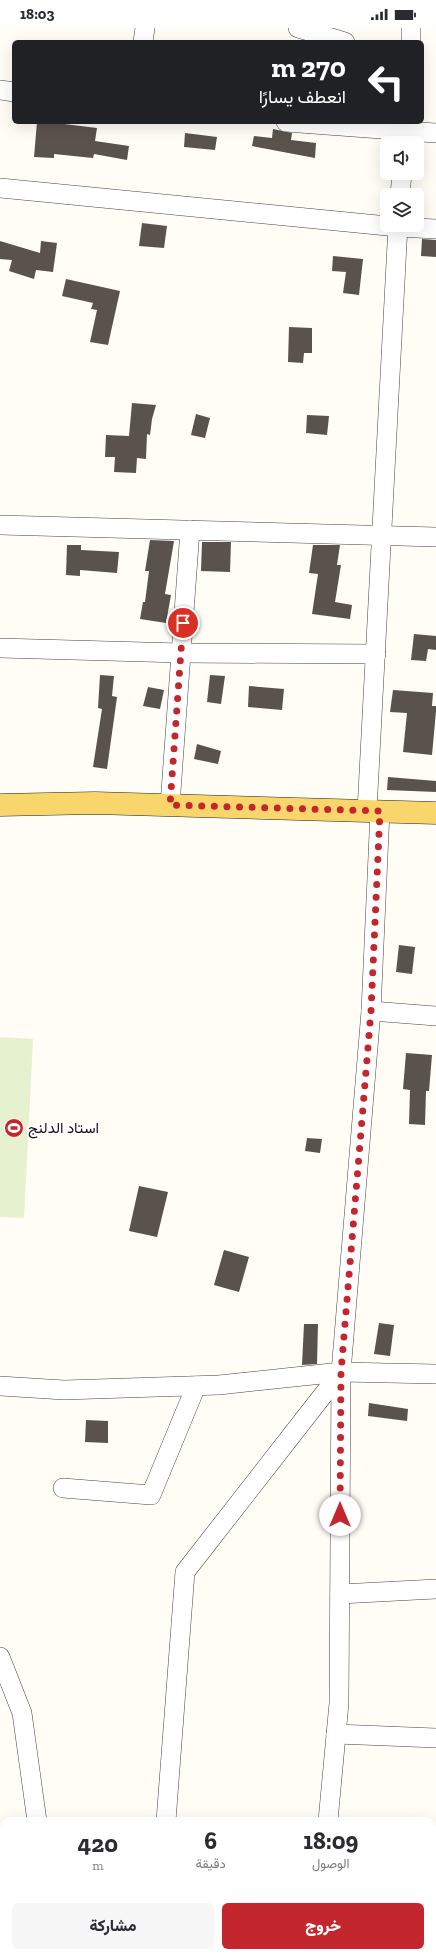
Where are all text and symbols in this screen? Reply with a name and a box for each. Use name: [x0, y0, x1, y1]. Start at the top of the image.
text: 18:03: [20, 5, 55, 23]
text: 270 m: [271, 51, 346, 84]
icon: left: [360, 56, 412, 108]
text: انعطف يسارًا: [259, 86, 346, 108]
map controls: [380, 136, 424, 232]
button: sound: [380, 136, 424, 180]
button: layers: [380, 188, 424, 232]
pin: [166, 606, 200, 640]
icon: arrive: [172, 612, 194, 634]
sports icon: استاد الدلنج: [3, 1117, 25, 1139]
place label: استاد الدلنج: [28, 1119, 99, 1139]
position arrow: [319, 1494, 361, 1536]
text: 6: [204, 1826, 217, 1855]
text: 18:09: [303, 1826, 358, 1855]
text: 420: [78, 1829, 118, 1858]
text: دقيقة: [196, 1856, 226, 1871]
text: الوصول: [312, 1856, 350, 1871]
text: m: [92, 1858, 103, 1873]
button: مشاركة: [12, 1903, 214, 1949]
button: خروج: [222, 1903, 424, 1949]

